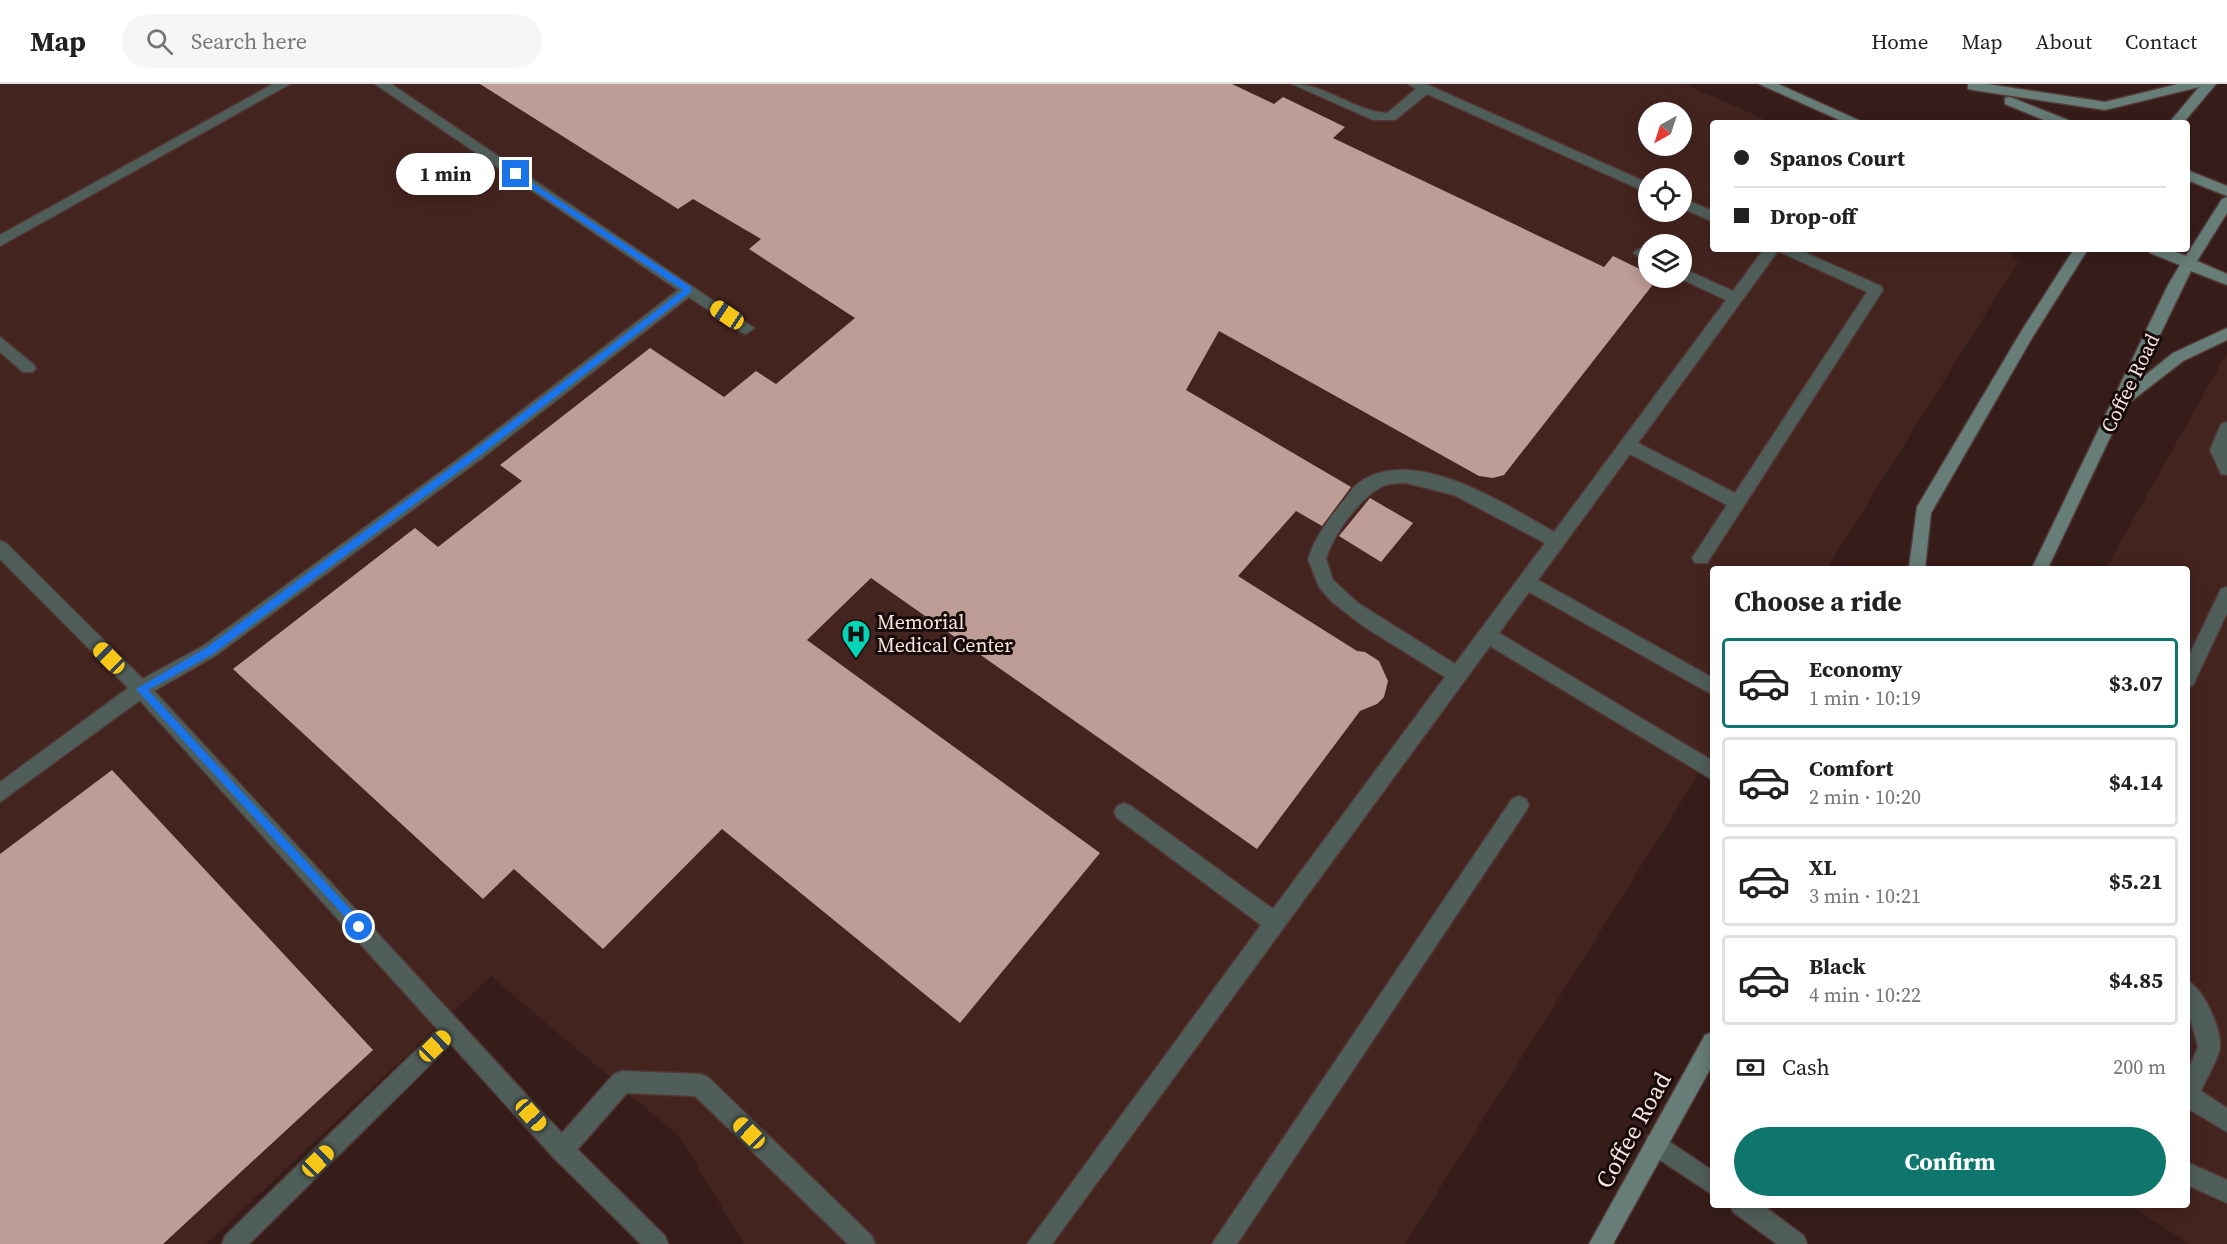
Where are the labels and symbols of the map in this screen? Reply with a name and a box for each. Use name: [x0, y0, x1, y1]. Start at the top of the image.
north arrow: [1638, 102, 1692, 156]
callout: 1 min: [396, 153, 495, 195]
route end: [502, 160, 529, 187]
car: [707, 297, 747, 333]
street label: Coffee Road: [2094, 328, 2166, 437]
place label: Memorial Medical Center: [877, 608, 1013, 659]
hospital icon: Memorial Medical Center: [840, 618, 872, 660]
car: [90, 639, 128, 677]
route start: [345, 913, 372, 940]
car: [416, 1027, 454, 1065]
street label: Coffee Road: [1587, 1066, 1679, 1194]
car: [512, 1096, 550, 1134]
car: [730, 1114, 768, 1152]
car: [299, 1142, 337, 1180]

